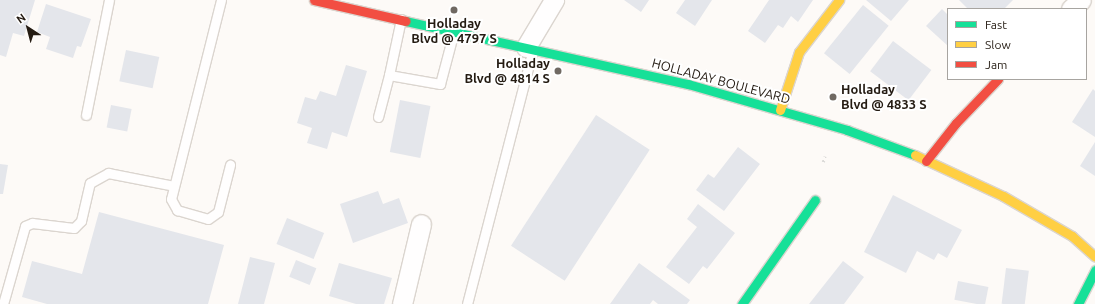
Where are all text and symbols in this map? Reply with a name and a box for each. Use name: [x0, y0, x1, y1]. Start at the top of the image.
marker: Holladay Blvd @ 4797 S: [449, 5, 459, 15]
north arrow: [8, 8, 48, 48]
legend: [947, 8, 1087, 80]
text: N: [14, 11, 28, 26]
place label: Holladay Blvd @ 4797 S: [411, 16, 497, 47]
text: Fast: [985, 18, 1007, 31]
text: Slow: [985, 38, 1011, 51]
street label: HOLLADAY BOULEVARD: [650, 55, 792, 107]
place label: Holladay Blvd @ 4814 S: [464, 56, 550, 87]
text: Jam: [985, 58, 1007, 71]
marker: Holladay Blvd @ 4814 S: [553, 66, 563, 76]
place label: Holladay Blvd @ 4833 S: [841, 82, 927, 113]
marker: Holladay Blvd @ 4833 S: [828, 92, 838, 102]

